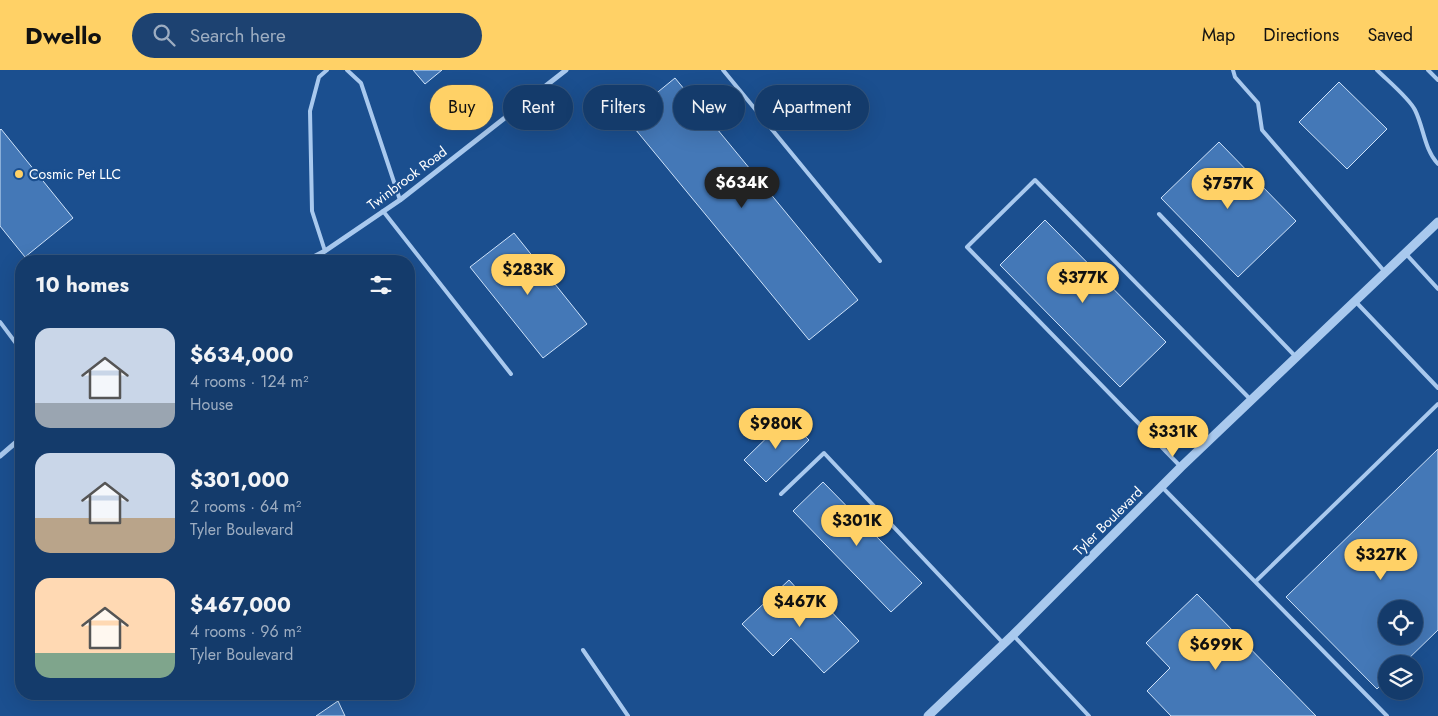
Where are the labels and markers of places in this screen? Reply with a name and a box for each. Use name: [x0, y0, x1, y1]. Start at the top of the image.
place label: Cosmic Pet LLC: [29, 164, 121, 184]
pin: $634K: [707, 166, 777, 209]
marker: Cosmic Pet LLC: [13, 168, 25, 180]
pin: $757K: [1193, 168, 1263, 210]
pin: $283K: [493, 254, 563, 296]
pin: $377K: [1048, 262, 1118, 304]
pin: $980K: [741, 408, 811, 450]
pin: $331K: [1138, 416, 1208, 458]
pin: $301K: [822, 504, 892, 547]
pin: $327K: [1346, 538, 1416, 581]
pin: $467K: [765, 586, 835, 628]
pin: $699K: [1181, 628, 1251, 671]

